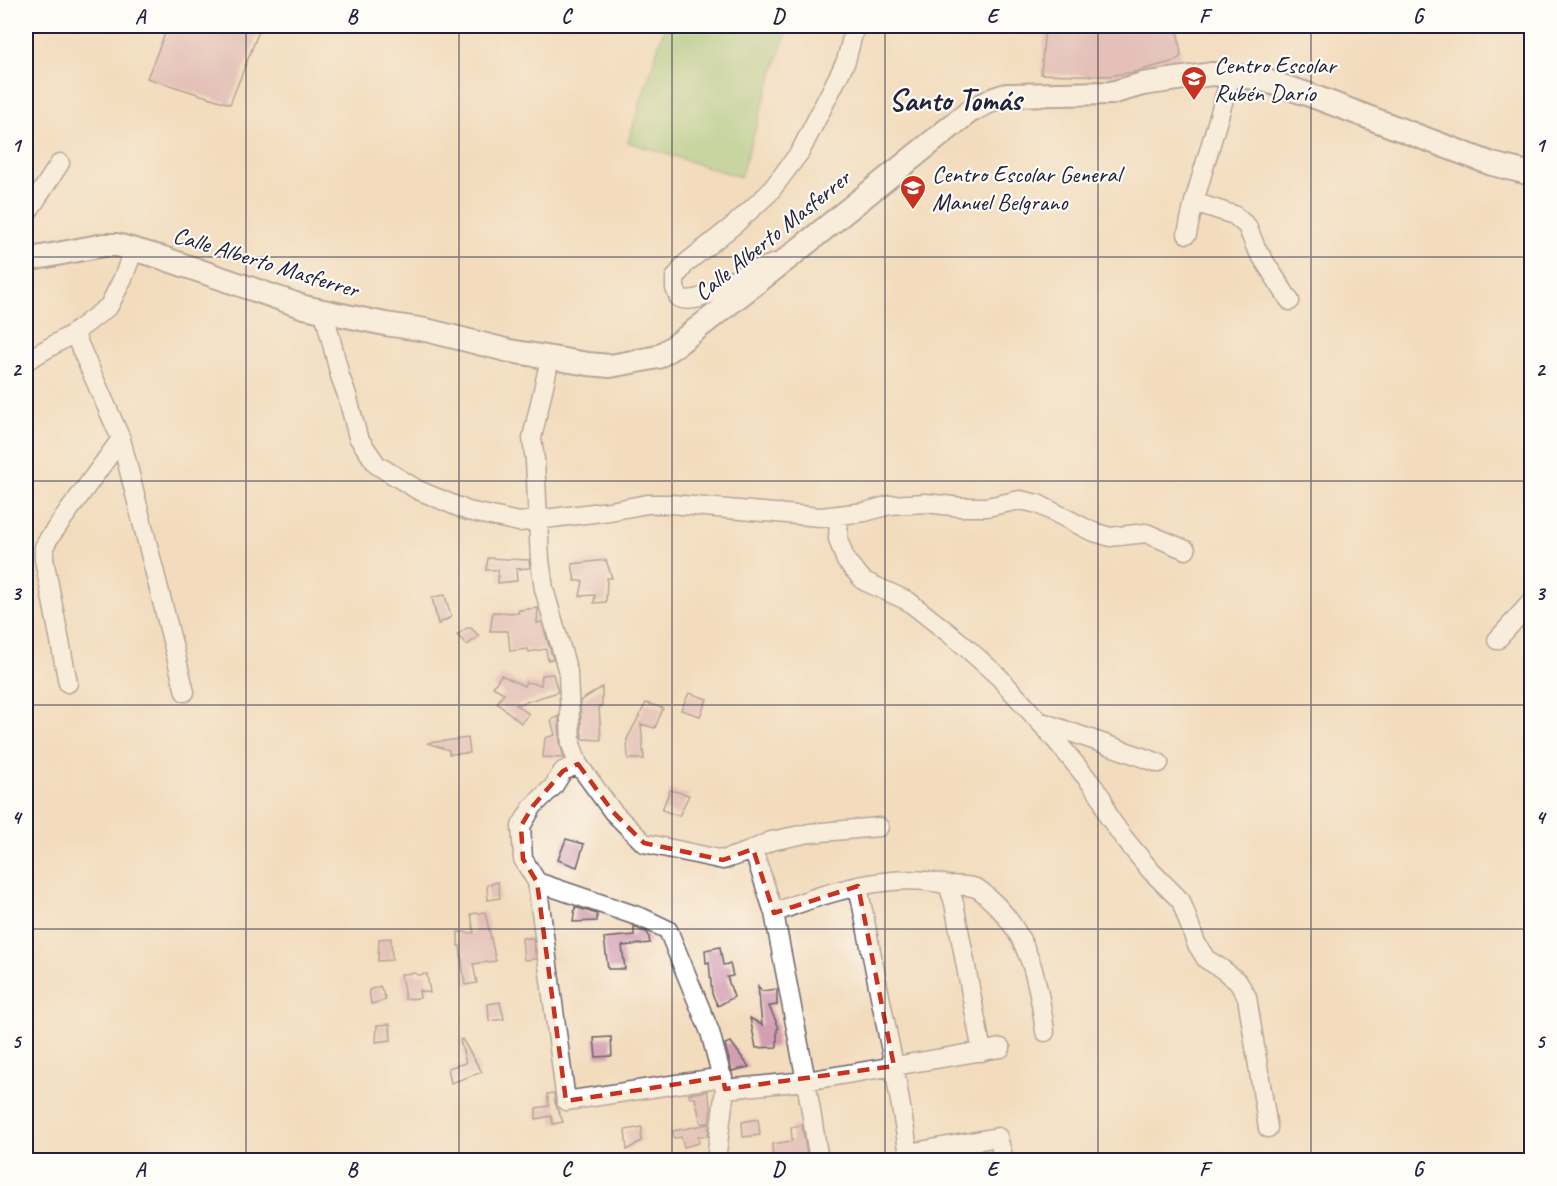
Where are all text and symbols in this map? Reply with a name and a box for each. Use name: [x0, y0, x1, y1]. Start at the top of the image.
text: A: [135, 4, 147, 29]
text: B: [347, 4, 359, 29]
text: C: [561, 4, 573, 29]
text: D: [772, 4, 786, 29]
text: E: [987, 4, 1001, 29]
text: F: [1199, 4, 1213, 29]
text: G: [1413, 4, 1426, 29]
place label: Centro Escolar Rubén Darío: [1214, 50, 1338, 108]
school or university icon: Centro Escolar Rubén Darío: [1179, 64, 1209, 102]
district label: Santo Tomás: [889, 81, 1025, 119]
text: 1: [12, 133, 23, 158]
text: 1: [1536, 133, 1547, 158]
place label: Centro Escolar General Manuel Belgrano: [932, 159, 1125, 217]
street label: Calle Alberto Masferrer: [688, 161, 858, 307]
school or university icon: Centro Escolar General Manuel Belgrano: [898, 173, 928, 211]
street label: Calle Alberto Masferrer: [170, 220, 365, 305]
text: 2: [12, 357, 23, 382]
text: 2: [1536, 357, 1547, 382]
text: 3: [12, 581, 23, 606]
text: 3: [1536, 581, 1547, 606]
text: 4: [12, 805, 24, 830]
text: 4: [1536, 805, 1548, 830]
text: 5: [12, 1029, 23, 1054]
text: 5: [1536, 1029, 1547, 1054]
text: A: [135, 1157, 147, 1182]
text: B: [347, 1157, 359, 1182]
text: C: [561, 1157, 573, 1182]
text: D: [772, 1157, 786, 1182]
text: E: [987, 1157, 1001, 1182]
text: F: [1199, 1157, 1213, 1182]
text: G: [1413, 1157, 1426, 1182]

